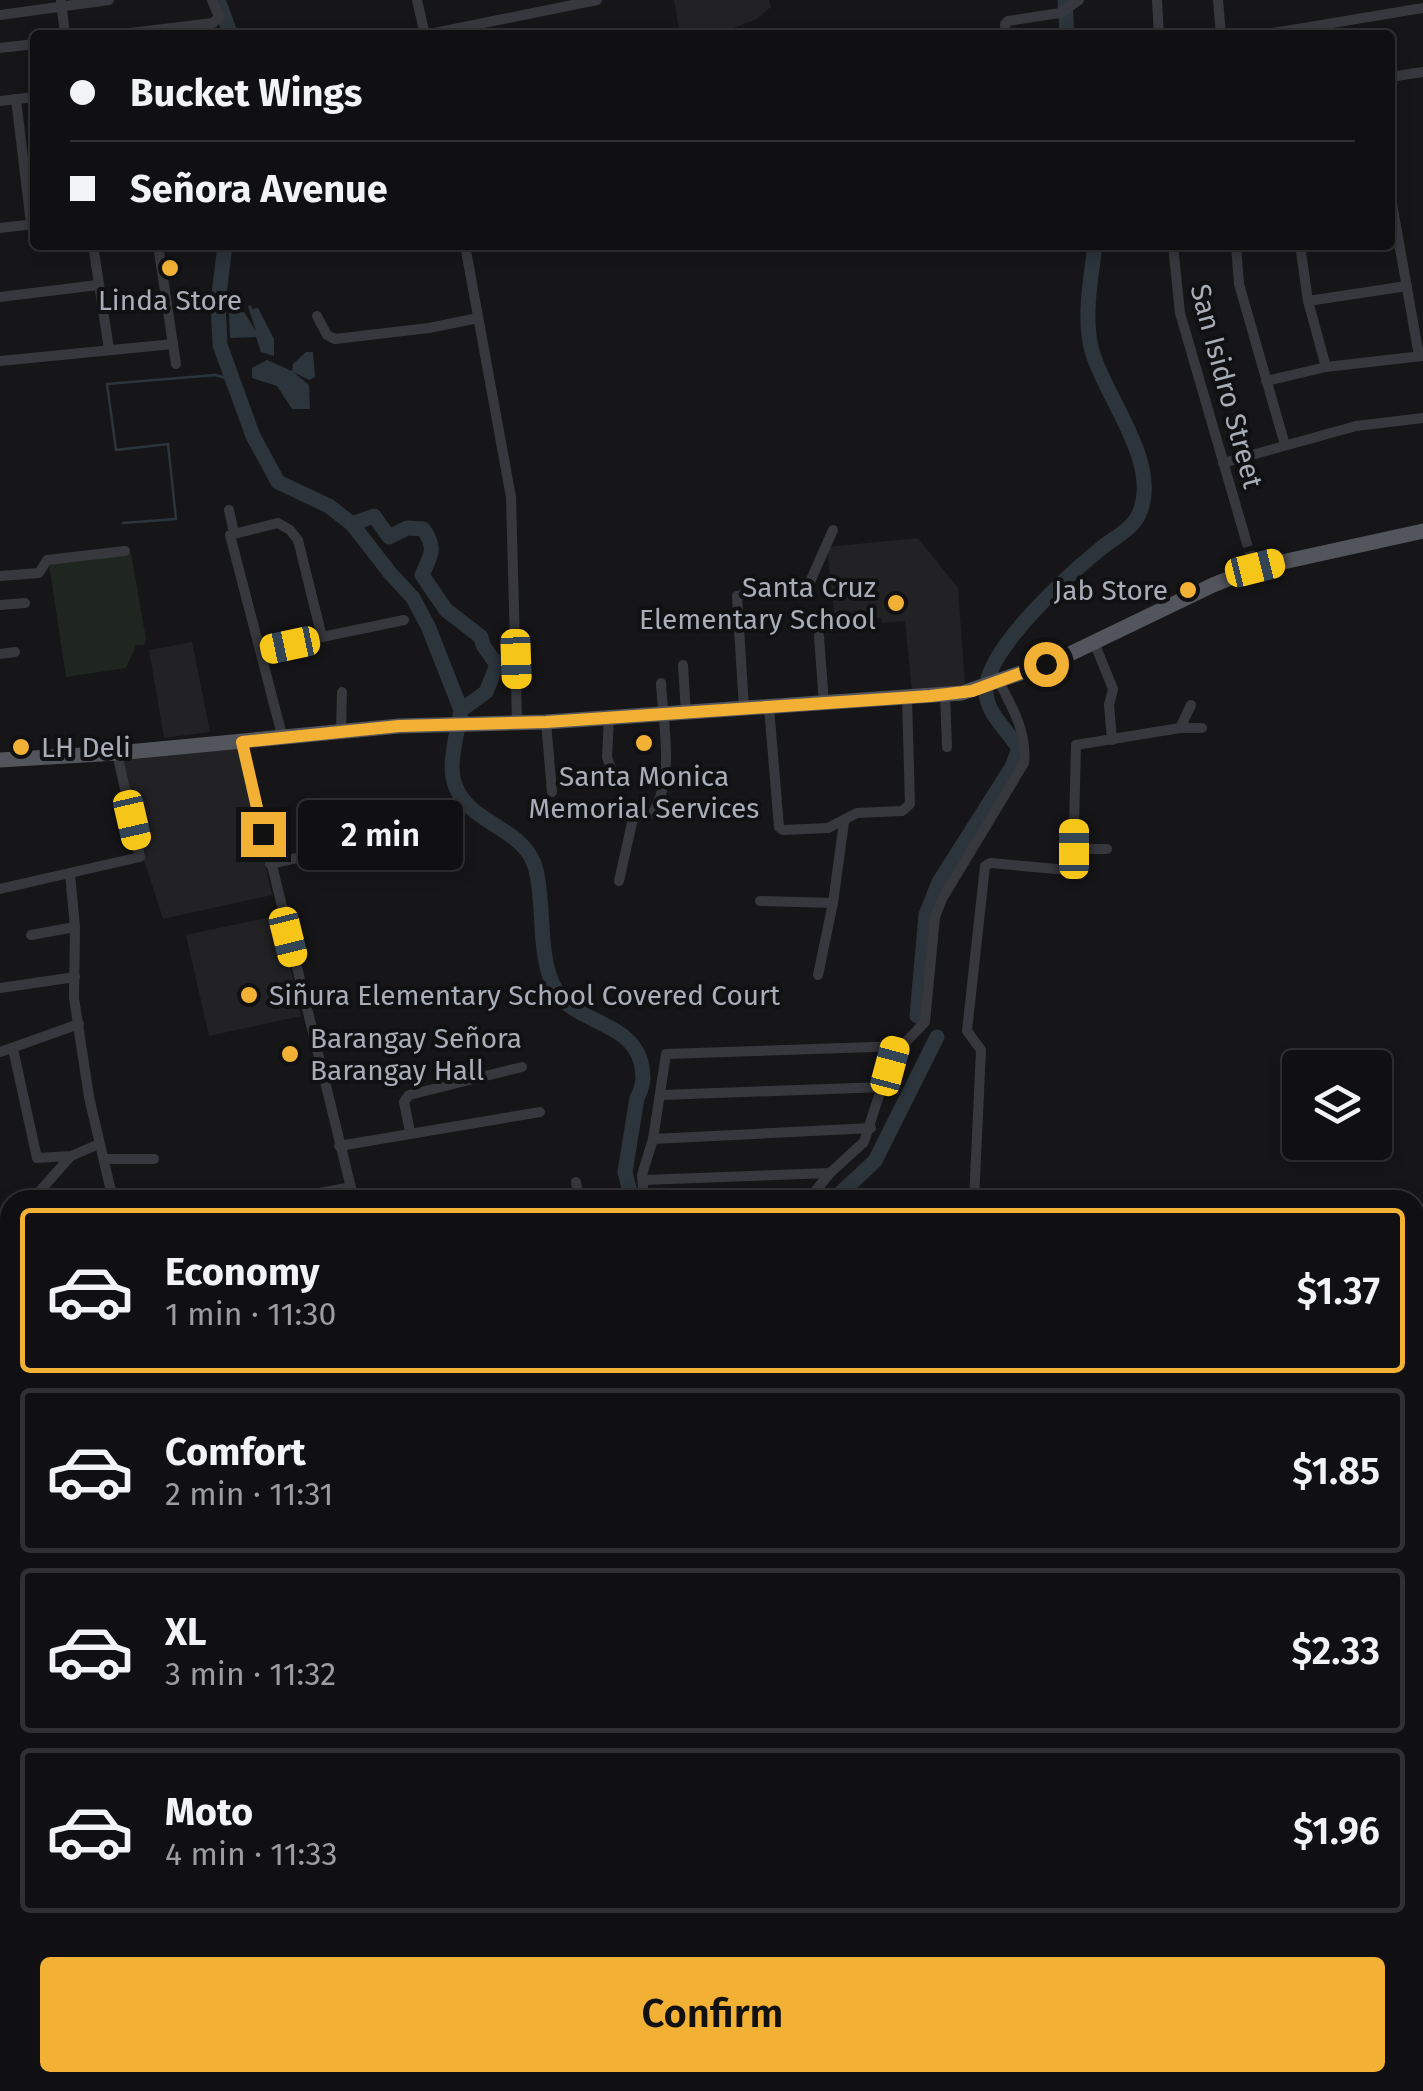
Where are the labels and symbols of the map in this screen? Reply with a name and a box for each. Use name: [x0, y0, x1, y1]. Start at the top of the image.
marker: Linda Store: [159, 257, 181, 279]
street label: San Isidro Street: [1183, 280, 1270, 493]
place label: Linda Store: [98, 284, 242, 317]
car: [1222, 546, 1288, 590]
place label: Santa Cruz Elementary School: [639, 571, 876, 636]
place label: Jab Store: [1054, 574, 1168, 607]
marker: Jab Store: [1177, 579, 1199, 601]
marker: Santa Cruz Elementary School: [885, 592, 907, 614]
car: [258, 624, 322, 666]
car: [500, 628, 532, 690]
route start: [1024, 642, 1069, 687]
place label: LH Deli: [41, 731, 131, 764]
marker: Santa Monica Memorial Services: [633, 732, 655, 754]
marker: LH Deli: [10, 736, 32, 758]
place label: Santa Monica Memorial Services: [529, 760, 759, 825]
car: [111, 787, 153, 853]
callout: 2 min: [298, 799, 463, 869]
route end: [241, 812, 286, 857]
car: [1059, 819, 1089, 879]
car: [266, 904, 310, 970]
place label: Siñura Elementary School Covered Court: [269, 979, 781, 1012]
marker: Siñura Elementary School Covered Court: [238, 984, 260, 1006]
place label: Barangay Señora Barangay Hall: [310, 1022, 522, 1087]
car: [868, 1033, 912, 1099]
marker: Barangay Señora Barangay Hall: [279, 1043, 301, 1065]

